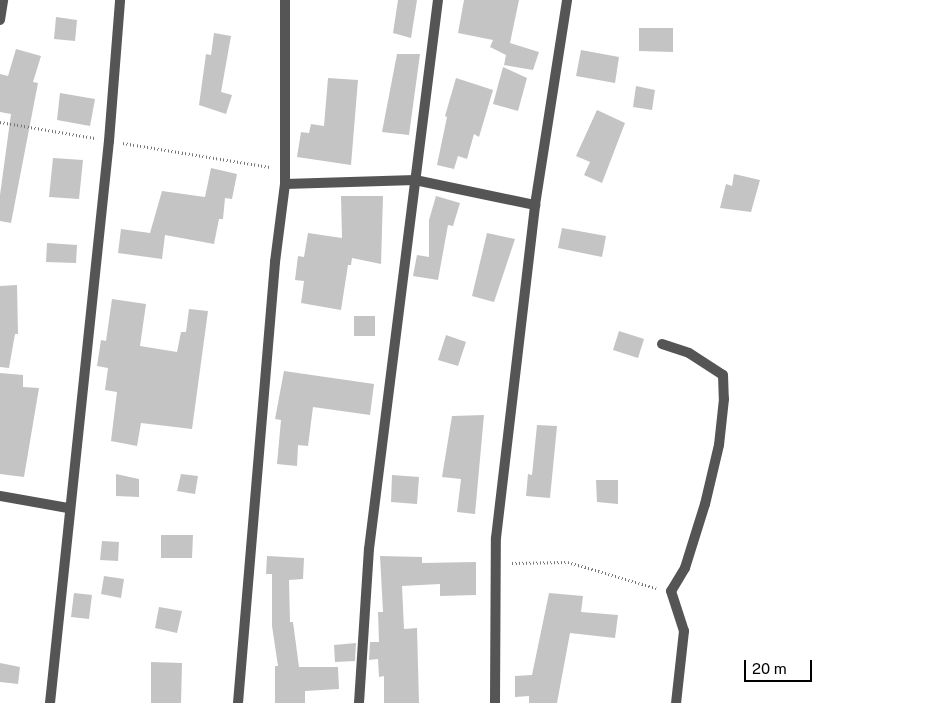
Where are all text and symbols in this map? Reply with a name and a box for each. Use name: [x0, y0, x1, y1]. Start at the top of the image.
scale bar: [746, 650, 814, 682]
text: 20 m: [752, 660, 787, 677]

